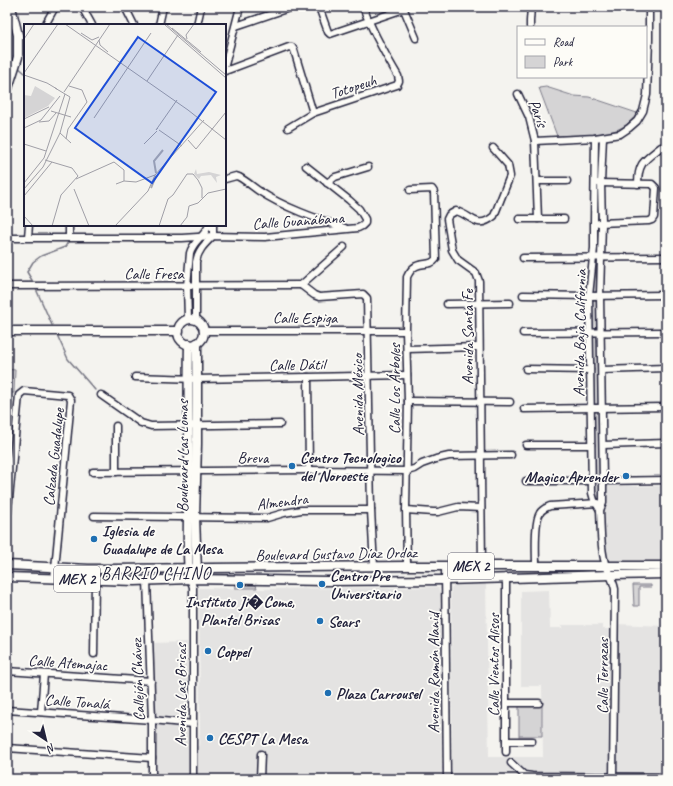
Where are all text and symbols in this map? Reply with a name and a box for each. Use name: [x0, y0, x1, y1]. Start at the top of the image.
inset map: [24, 24, 226, 226]
legend: [517, 26, 647, 78]
text: Road: [553, 34, 575, 50]
text: Park: [553, 54, 574, 70]
street label: Totopeuh: [328, 70, 379, 104]
street label: París: [524, 97, 553, 131]
street label: Calle Guanábana: [252, 208, 346, 234]
street label: Calle Fresa: [124, 264, 185, 284]
street label: Avenida Baja California: [569, 268, 591, 397]
street label: Avenida Santa Fe: [458, 288, 478, 385]
street label: Calle Espiga: [273, 308, 338, 328]
street label: Calle Los Árboles: [385, 342, 405, 434]
street label: Avenida México: [347, 351, 369, 436]
street label: Calle Dátil: [269, 354, 329, 375]
street label: Boulevard Las Lomas: [173, 398, 193, 512]
street label: Calzada Guadalupe: [39, 405, 69, 507]
street label: Breva: [238, 448, 270, 468]
place label: Centro Tecnologico del Noroeste: [300, 448, 402, 486]
marker: Centro Tecnologico del Noroeste: [287, 461, 297, 471]
place label: Magico Aprender: [525, 467, 620, 487]
marker: Magico Aprender: [621, 471, 631, 481]
street label: Almendra: [255, 489, 310, 515]
place label: Iglesia de Guadalupe de La Mesa: [102, 521, 224, 559]
marker: Iglesia de Guadalupe de La Mesa: [89, 534, 99, 544]
street label: Boulevard Gustavo Díaz Ordaz: [255, 543, 419, 565]
road number: MEX 2: [448, 553, 494, 579]
district label: BARRIO CHINO: [101, 563, 213, 584]
road number: MEX 2: [54, 566, 100, 592]
place label: Centro Pre Universitario: [330, 566, 402, 604]
marker: Centro Pre Universitario: [317, 579, 327, 589]
marker: Instituto Ji�Come, Plantel Brisas: [235, 580, 245, 590]
place label: Instituto Ji�Come, Plantel Brisas: [185, 592, 295, 630]
street label: Avenida Ramón Alanid: [424, 610, 444, 733]
place label: Sears: [328, 612, 361, 632]
street label: Calle Vientos Alisos: [484, 612, 504, 716]
marker: Sears: [315, 616, 325, 626]
street label: Callejón Chávez: [126, 636, 149, 722]
street label: Calle Terrazas: [593, 636, 613, 714]
street label: Avenida Las Brisas: [171, 642, 191, 746]
place label: Coppel: [216, 642, 253, 662]
marker: Coppel: [203, 646, 213, 656]
street label: Calle Atemajac: [28, 650, 109, 676]
place label: Plaza Carrousel: [336, 684, 424, 704]
marker: Plaza Carrousel: [323, 688, 333, 698]
street label: Calle Tonalá: [44, 690, 112, 714]
north arrow: [26, 720, 66, 760]
place label: CESPT La Mesa: [218, 729, 309, 749]
marker: CESPT La Mesa: [205, 733, 215, 743]
text: N: [43, 741, 59, 757]

